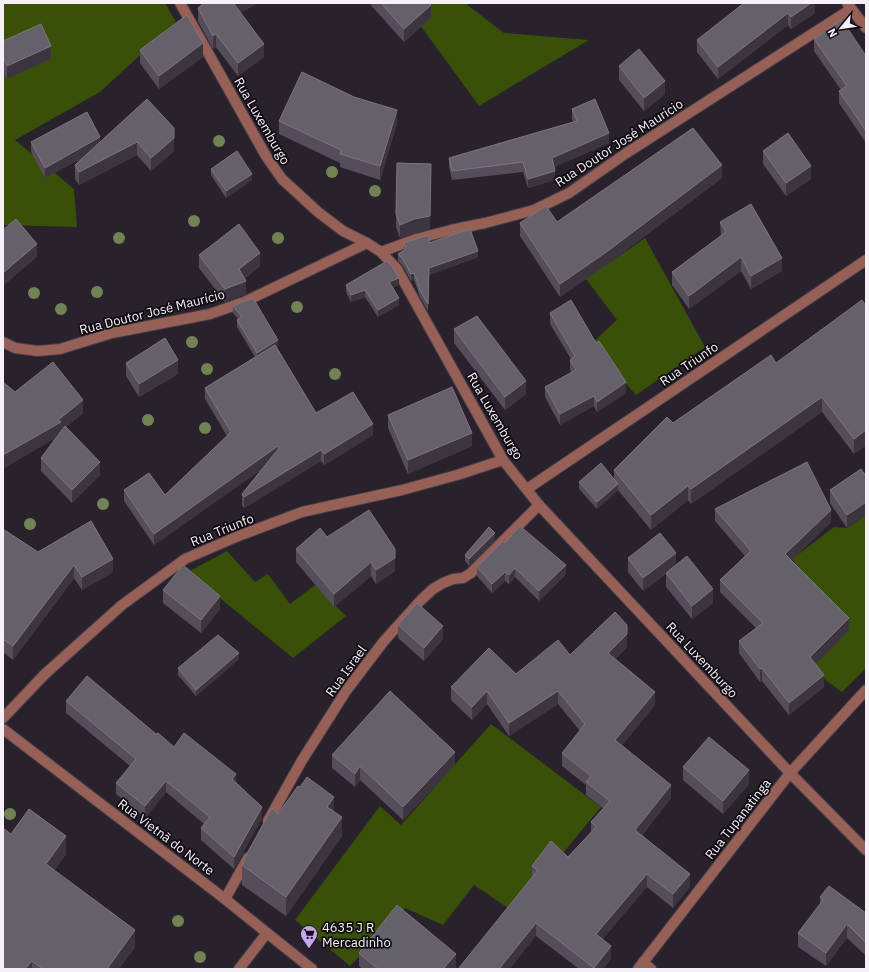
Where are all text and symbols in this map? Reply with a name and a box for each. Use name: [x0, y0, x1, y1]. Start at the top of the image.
north arrow: [821, 8, 861, 48]
text: N: [824, 26, 840, 40]
street label: Rua Luxemburgo: [230, 74, 294, 168]
street label: Rua Doutor José Maurício: [552, 95, 686, 191]
street label: Rua Doutor José Maurício: [78, 286, 226, 338]
street label: Rua Triunfo: [657, 338, 721, 390]
street label: Rua Luxemburgo: [463, 369, 527, 463]
street label: Rua Triunfo: [188, 510, 256, 550]
street label: Rua Luxemburgo: [662, 618, 742, 702]
street label: Rua Israel: [322, 642, 371, 700]
street label: Rua Tupanatinga: [701, 775, 775, 863]
street label: Rua Vietnã do Norte: [114, 795, 218, 879]
place label: 4635 J R Mercadinho: [322, 919, 391, 951]
supermarket icon: 4635 J R Mercadinho: [299, 924, 319, 949]

